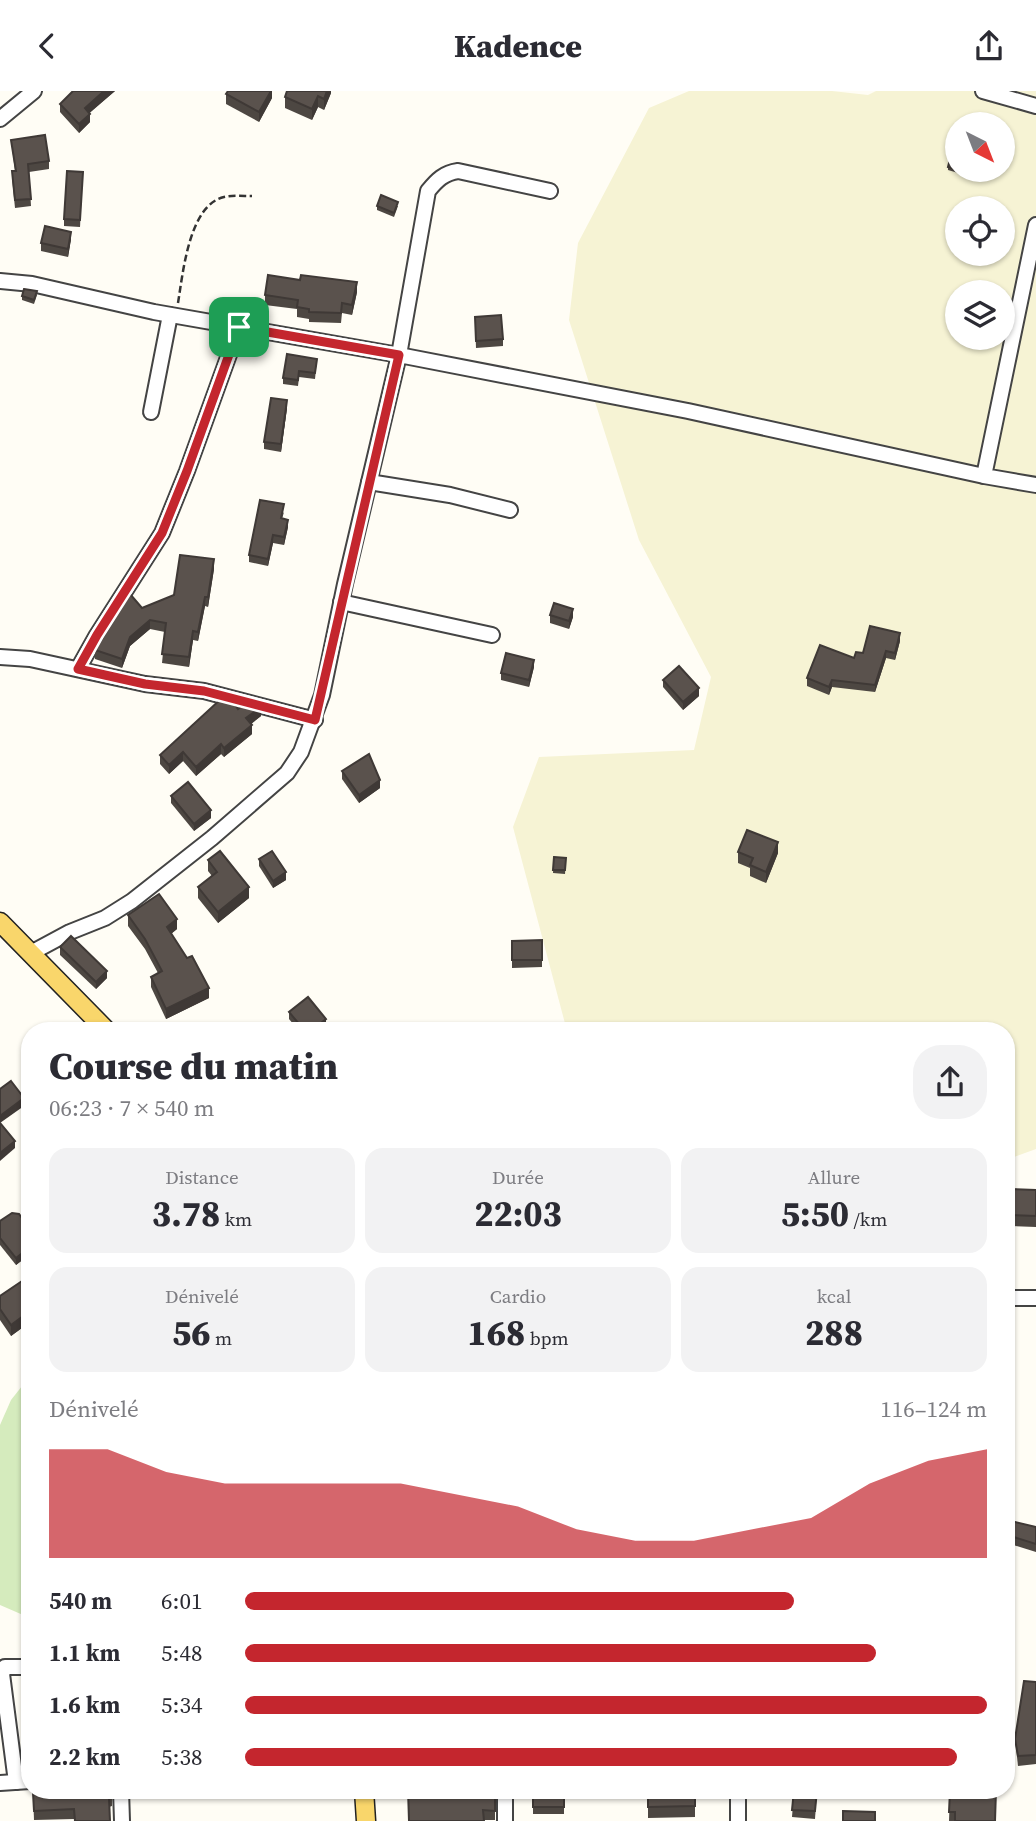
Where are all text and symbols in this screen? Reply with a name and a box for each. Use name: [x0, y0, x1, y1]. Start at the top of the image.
text: Kadence: [454, 24, 582, 68]
icon: back: [28, 27, 66, 65]
icon: share: [970, 27, 1008, 65]
north arrow: [945, 112, 1015, 182]
map controls: [945, 112, 1015, 350]
button: locate: [945, 196, 1015, 266]
button: layers: [945, 280, 1015, 350]
pin: [209, 297, 269, 357]
icon: arrive: [220, 308, 258, 346]
text: Course du matin: [49, 1040, 338, 1092]
button: share: [913, 1045, 987, 1119]
text: 06:23 · 7 × 540 m: [49, 1092, 215, 1124]
text: Distance: [165, 1164, 239, 1190]
text: Durée: [492, 1164, 544, 1190]
text: Allure: [808, 1164, 860, 1190]
text: 3.78: [152, 1190, 220, 1238]
text: 22:03: [474, 1190, 562, 1238]
text: 5:50: [781, 1190, 849, 1238]
text: km: [220, 1206, 252, 1232]
text: /km: [849, 1206, 887, 1232]
text: Dénivelé: [165, 1283, 239, 1309]
text: Cardio: [490, 1283, 546, 1309]
text: kcal: [817, 1283, 851, 1309]
text: 56: [172, 1309, 211, 1357]
text: 168: [467, 1309, 525, 1357]
text: 288: [805, 1309, 863, 1357]
text: m: [211, 1325, 232, 1351]
text: bpm: [525, 1325, 569, 1351]
text: Dénivelé: [49, 1393, 139, 1425]
text: 116–124 m: [880, 1393, 987, 1425]
text: 540 m: [49, 1585, 112, 1617]
text: 6:01: [161, 1585, 202, 1617]
text: 1.1 km: [49, 1637, 120, 1669]
text: 5:48: [161, 1637, 202, 1669]
text: 1.6 km: [49, 1689, 120, 1721]
text: 5:34: [161, 1689, 202, 1721]
text: 2.2 km: [49, 1741, 120, 1773]
text: 5:38: [161, 1741, 202, 1773]

